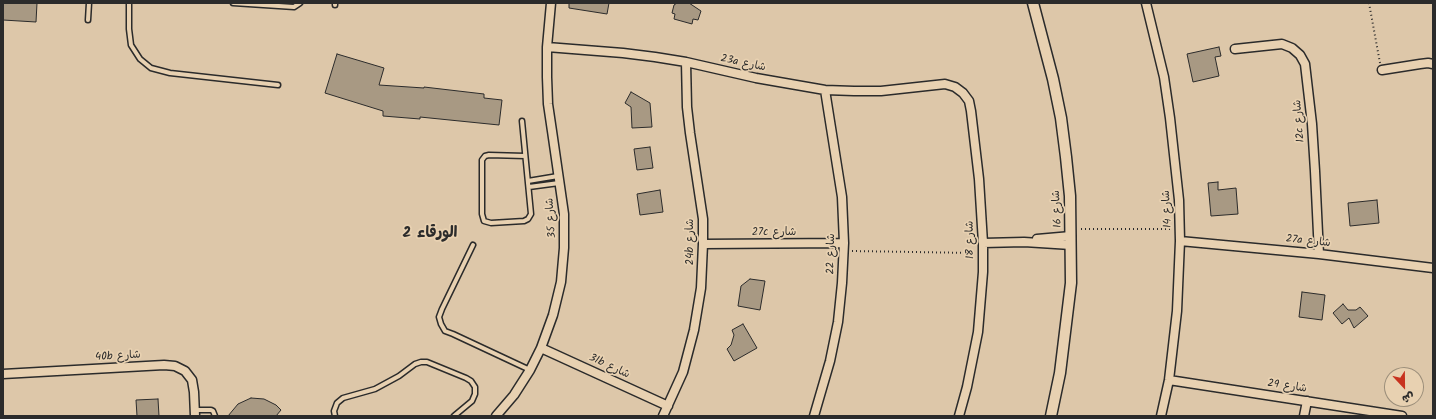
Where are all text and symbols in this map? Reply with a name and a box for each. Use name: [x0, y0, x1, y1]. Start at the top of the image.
street label: 23a شارع: [719, 53, 767, 75]
street label: 12c شارع: [1292, 99, 1308, 143]
street label: شارع 16: [1050, 190, 1066, 228]
street label: شارع 14: [1160, 190, 1176, 228]
street label: شارع 35: [544, 197, 560, 239]
street label: 24b شارع: [684, 219, 698, 265]
street label: شارع 18: [964, 221, 978, 259]
district label: الورقاء 2: [403, 225, 457, 243]
street label: 27c شارع: [752, 226, 796, 240]
street label: شارع 22: [825, 233, 839, 275]
street label: 27a شارع: [1285, 233, 1331, 251]
street label: 40b شارع: [95, 349, 141, 365]
street label: 31b شارع: [586, 352, 632, 382]
north arrow: [1384, 367, 1424, 407]
street label: شارع 29: [1266, 378, 1308, 396]
text: ش: [1399, 387, 1417, 408]

